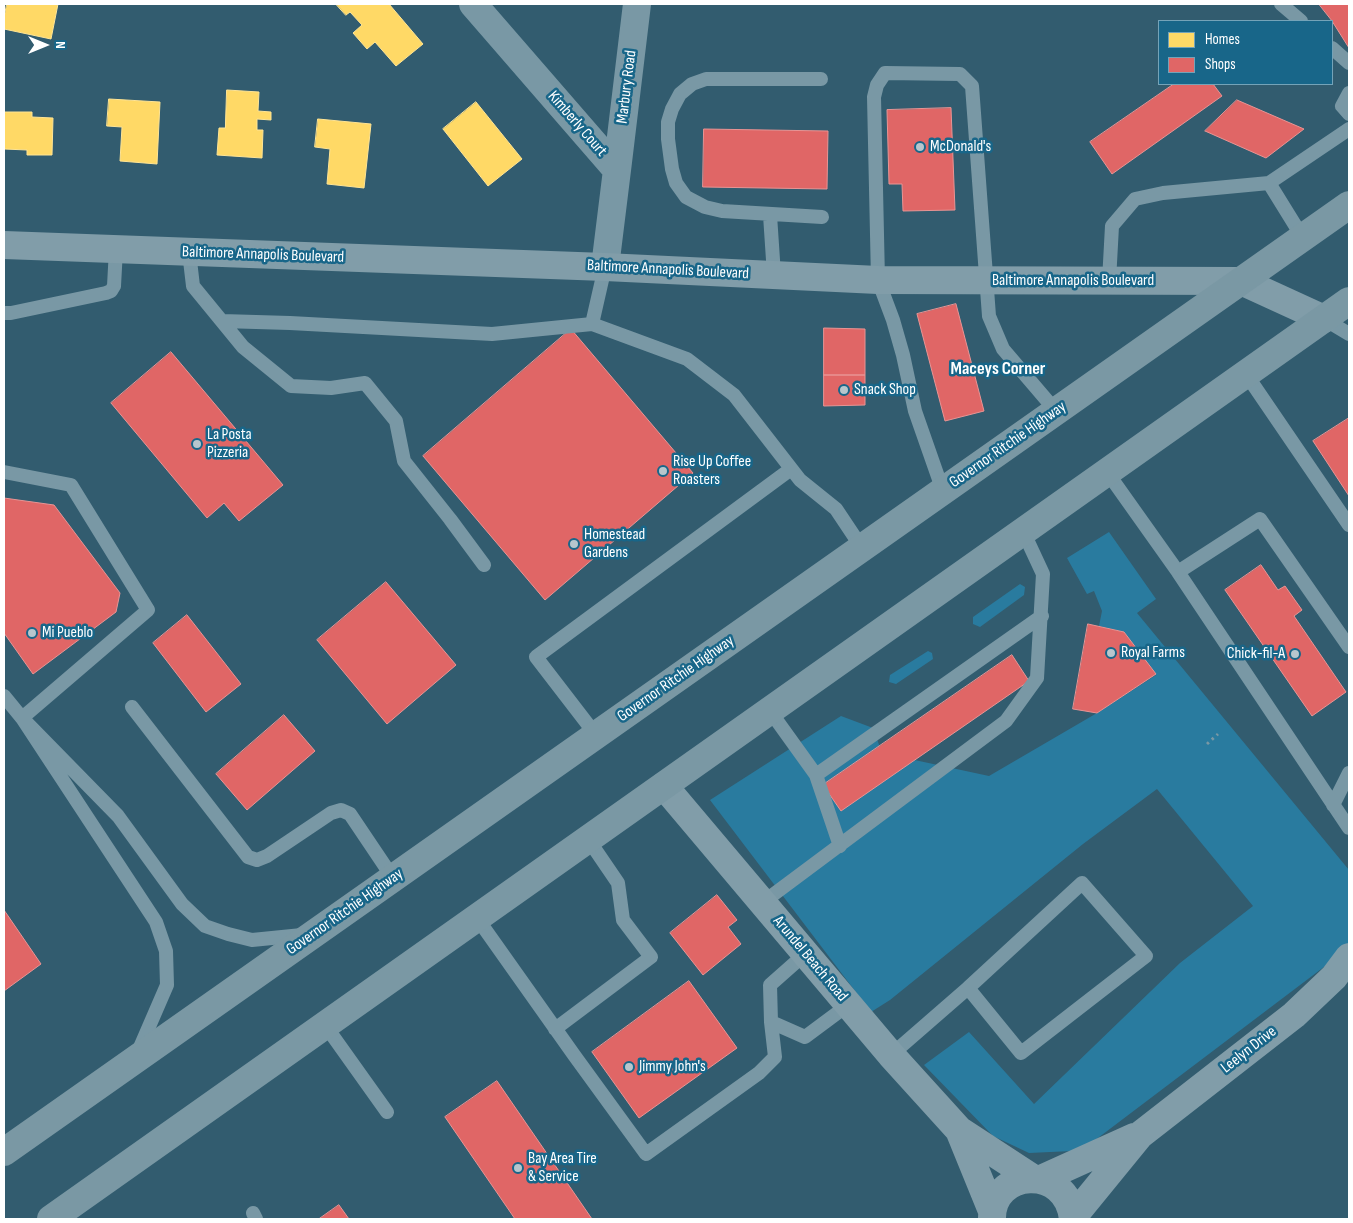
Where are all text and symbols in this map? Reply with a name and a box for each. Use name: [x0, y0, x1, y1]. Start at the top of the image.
north arrow: [20, 20, 70, 70]
legend: [1158, 20, 1333, 85]
text: Homes: [1205, 30, 1240, 49]
text: N: [52, 41, 69, 49]
street label: Marbury Road: [613, 49, 641, 125]
text: Shops: [1205, 55, 1236, 74]
street label: Kimberly Court: [543, 87, 611, 161]
place label: McDonald's: [930, 137, 991, 157]
marker: McDonald's: [914, 141, 926, 153]
street label: Baltimore Annapolis Boulevard: [182, 243, 344, 267]
street label: Baltimore Annapolis Boulevard: [587, 256, 749, 284]
street label: Baltimore Annapolis Boulevard: [992, 271, 1154, 291]
district label: Maceys Corner: [951, 358, 1045, 380]
place label: Snack Shop: [854, 380, 916, 400]
marker: Snack Shop: [838, 384, 850, 396]
street label: Governor Ritchie Highway: [946, 398, 1070, 492]
place label: La Posta Pizzeria: [207, 425, 252, 463]
marker: La Posta Pizzeria: [191, 438, 203, 450]
place label: Rise Up Coffee Roasters: [673, 452, 751, 490]
marker: Rise Up Coffee Roasters: [657, 465, 669, 477]
place label: Homestead Gardens: [584, 525, 645, 563]
marker: Homestead Gardens: [568, 538, 580, 550]
place label: Mi Pueblo: [42, 623, 93, 643]
marker: Mi Pueblo: [26, 627, 38, 639]
street label: Governor Ritchie Highway: [614, 632, 738, 726]
place label: Royal Farms: [1121, 643, 1185, 663]
place label: Chick-fil-A: [1227, 644, 1285, 664]
marker: Royal Farms: [1105, 647, 1117, 659]
marker: Chick-fil-A: [1289, 648, 1301, 660]
street label: Governor Ritchie Highway: [283, 865, 407, 959]
street label: Arundel Beach Road: [769, 912, 851, 1006]
street label: Leelyn Drive: [1217, 1022, 1281, 1078]
place label: Jimmy John's: [639, 1057, 706, 1077]
marker: Jimmy John's: [623, 1061, 635, 1073]
place label: Bay Area Tire & Service: [528, 1149, 597, 1187]
marker: Bay Area Tire & Service: [512, 1162, 524, 1174]

